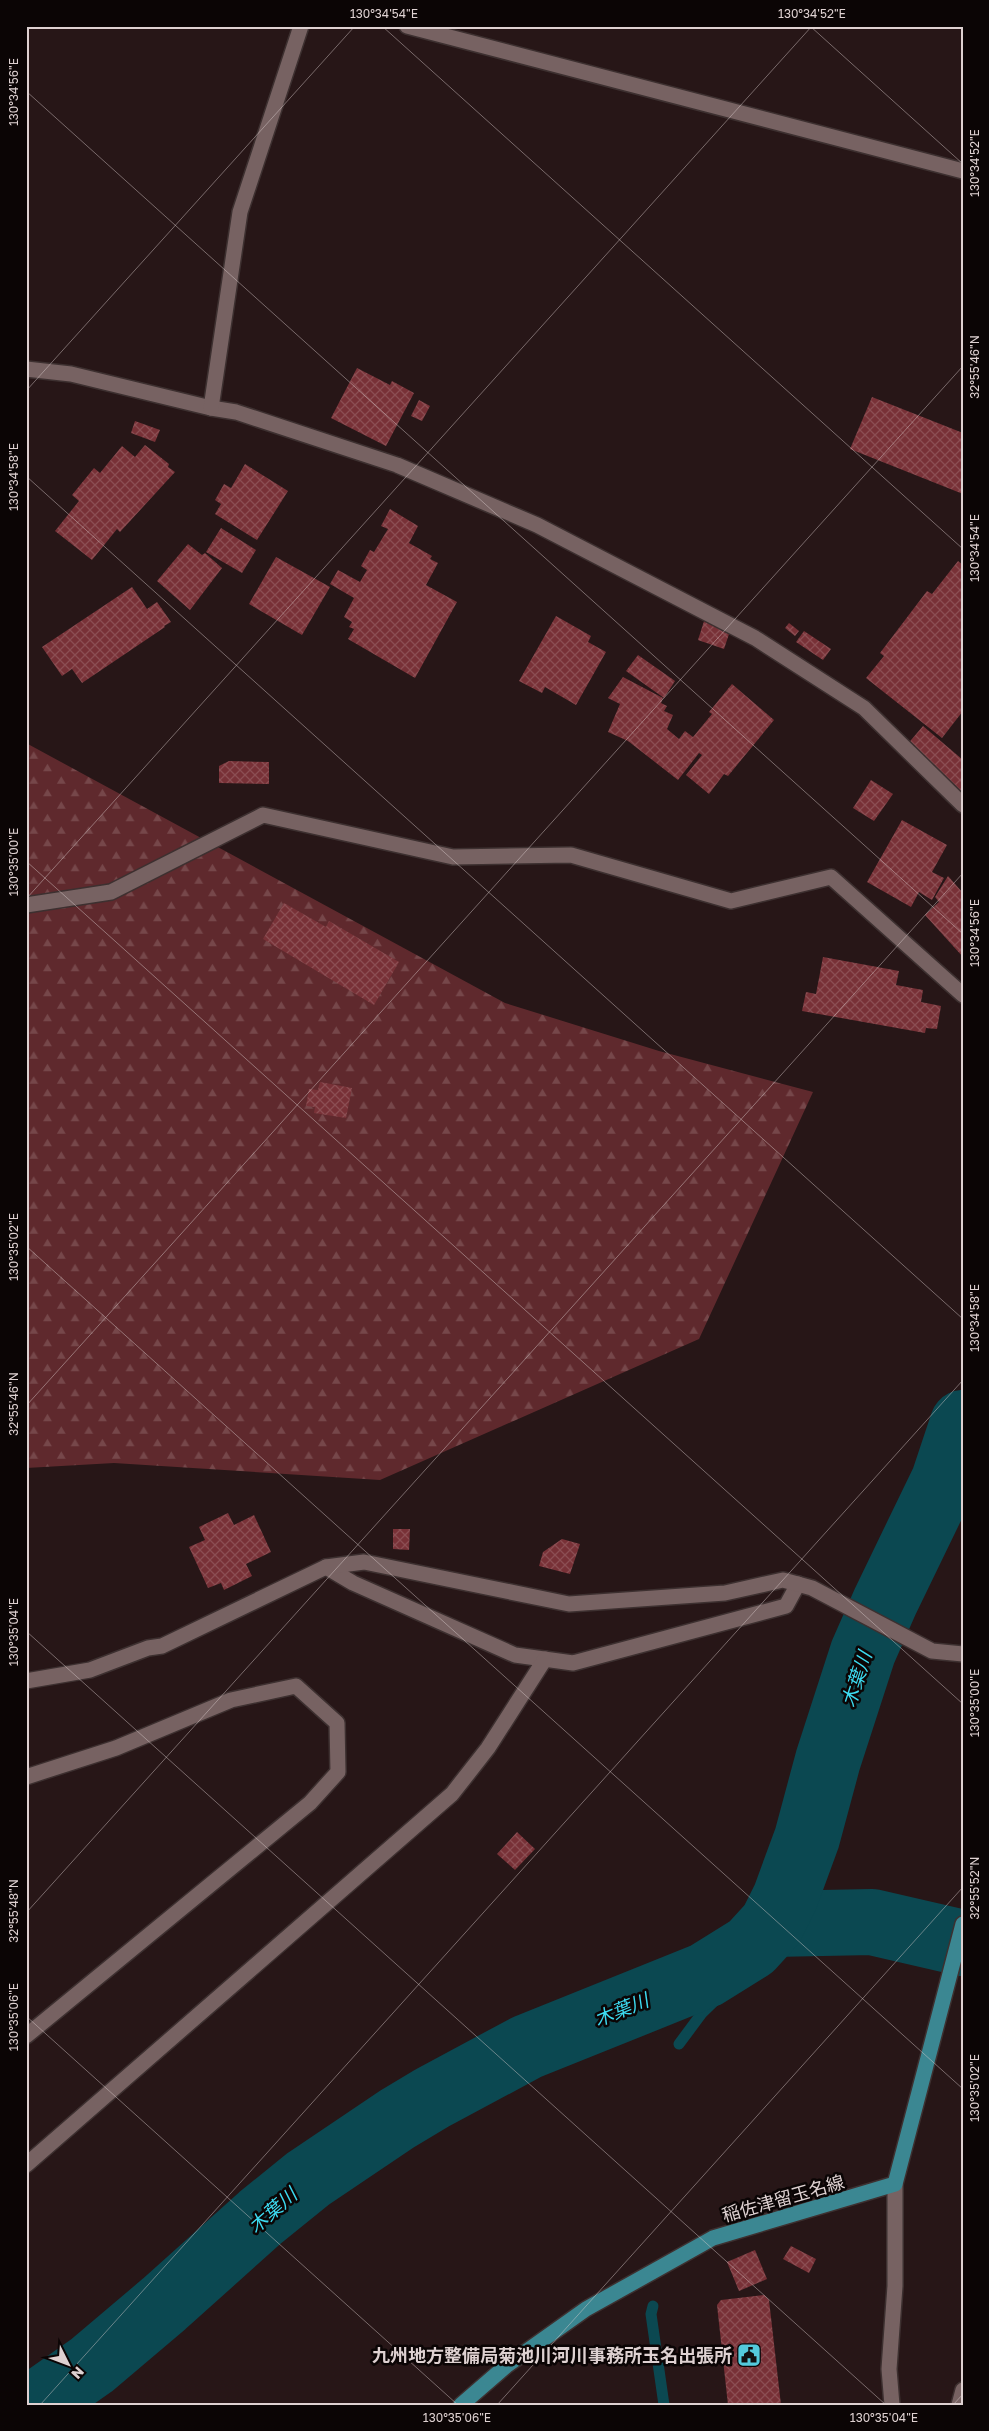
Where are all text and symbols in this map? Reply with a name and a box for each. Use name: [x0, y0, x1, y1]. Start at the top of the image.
text: 130°34'54"E: [350, 6, 418, 21]
text: 130°34'52"E: [778, 6, 846, 21]
text: 130°34'56"E: [6, 58, 21, 126]
text: 130°34'52"E: [967, 129, 982, 197]
text: 32°55'46"N: [967, 335, 982, 399]
text: 130°34'58"E: [6, 443, 21, 511]
text: 130°34'54"E: [967, 514, 982, 582]
text: 130°35'00"E: [6, 828, 21, 896]
text: 130°34'56"E: [967, 899, 982, 967]
text: 130°35'02"E: [6, 1213, 21, 1281]
text: 130°34'58"E: [967, 1284, 982, 1352]
text: 32°55'46"N: [6, 1372, 21, 1436]
text: 130°35'04"E: [6, 1598, 21, 1666]
water label: 木葉川: [836, 1646, 876, 1710]
text: 130°35'00"E: [967, 1669, 982, 1737]
text: 32°55'52"N: [967, 1857, 982, 1919]
text: 32°55'48"N: [6, 1879, 21, 1943]
text: 130°35'06"E: [6, 1983, 21, 2051]
water label: 木葉川: [590, 1987, 654, 2030]
text: 130°35'02"E: [967, 2054, 982, 2122]
street label: 稲佐津留玉名線: [719, 2170, 847, 2226]
water label: 木葉川: [243, 2181, 303, 2237]
north arrow: [42, 2338, 92, 2388]
public building icon: 九州地方整備局菊池川河川事務所玉名出張所: [736, 2342, 762, 2368]
place label: 九州地方整備局菊池川河川事務所玉名出張所: [372, 2344, 732, 2366]
text: N: [68, 2363, 88, 2383]
text: 130°35'06"E: [423, 2410, 491, 2425]
text: 130°35'04"E: [850, 2410, 918, 2425]

